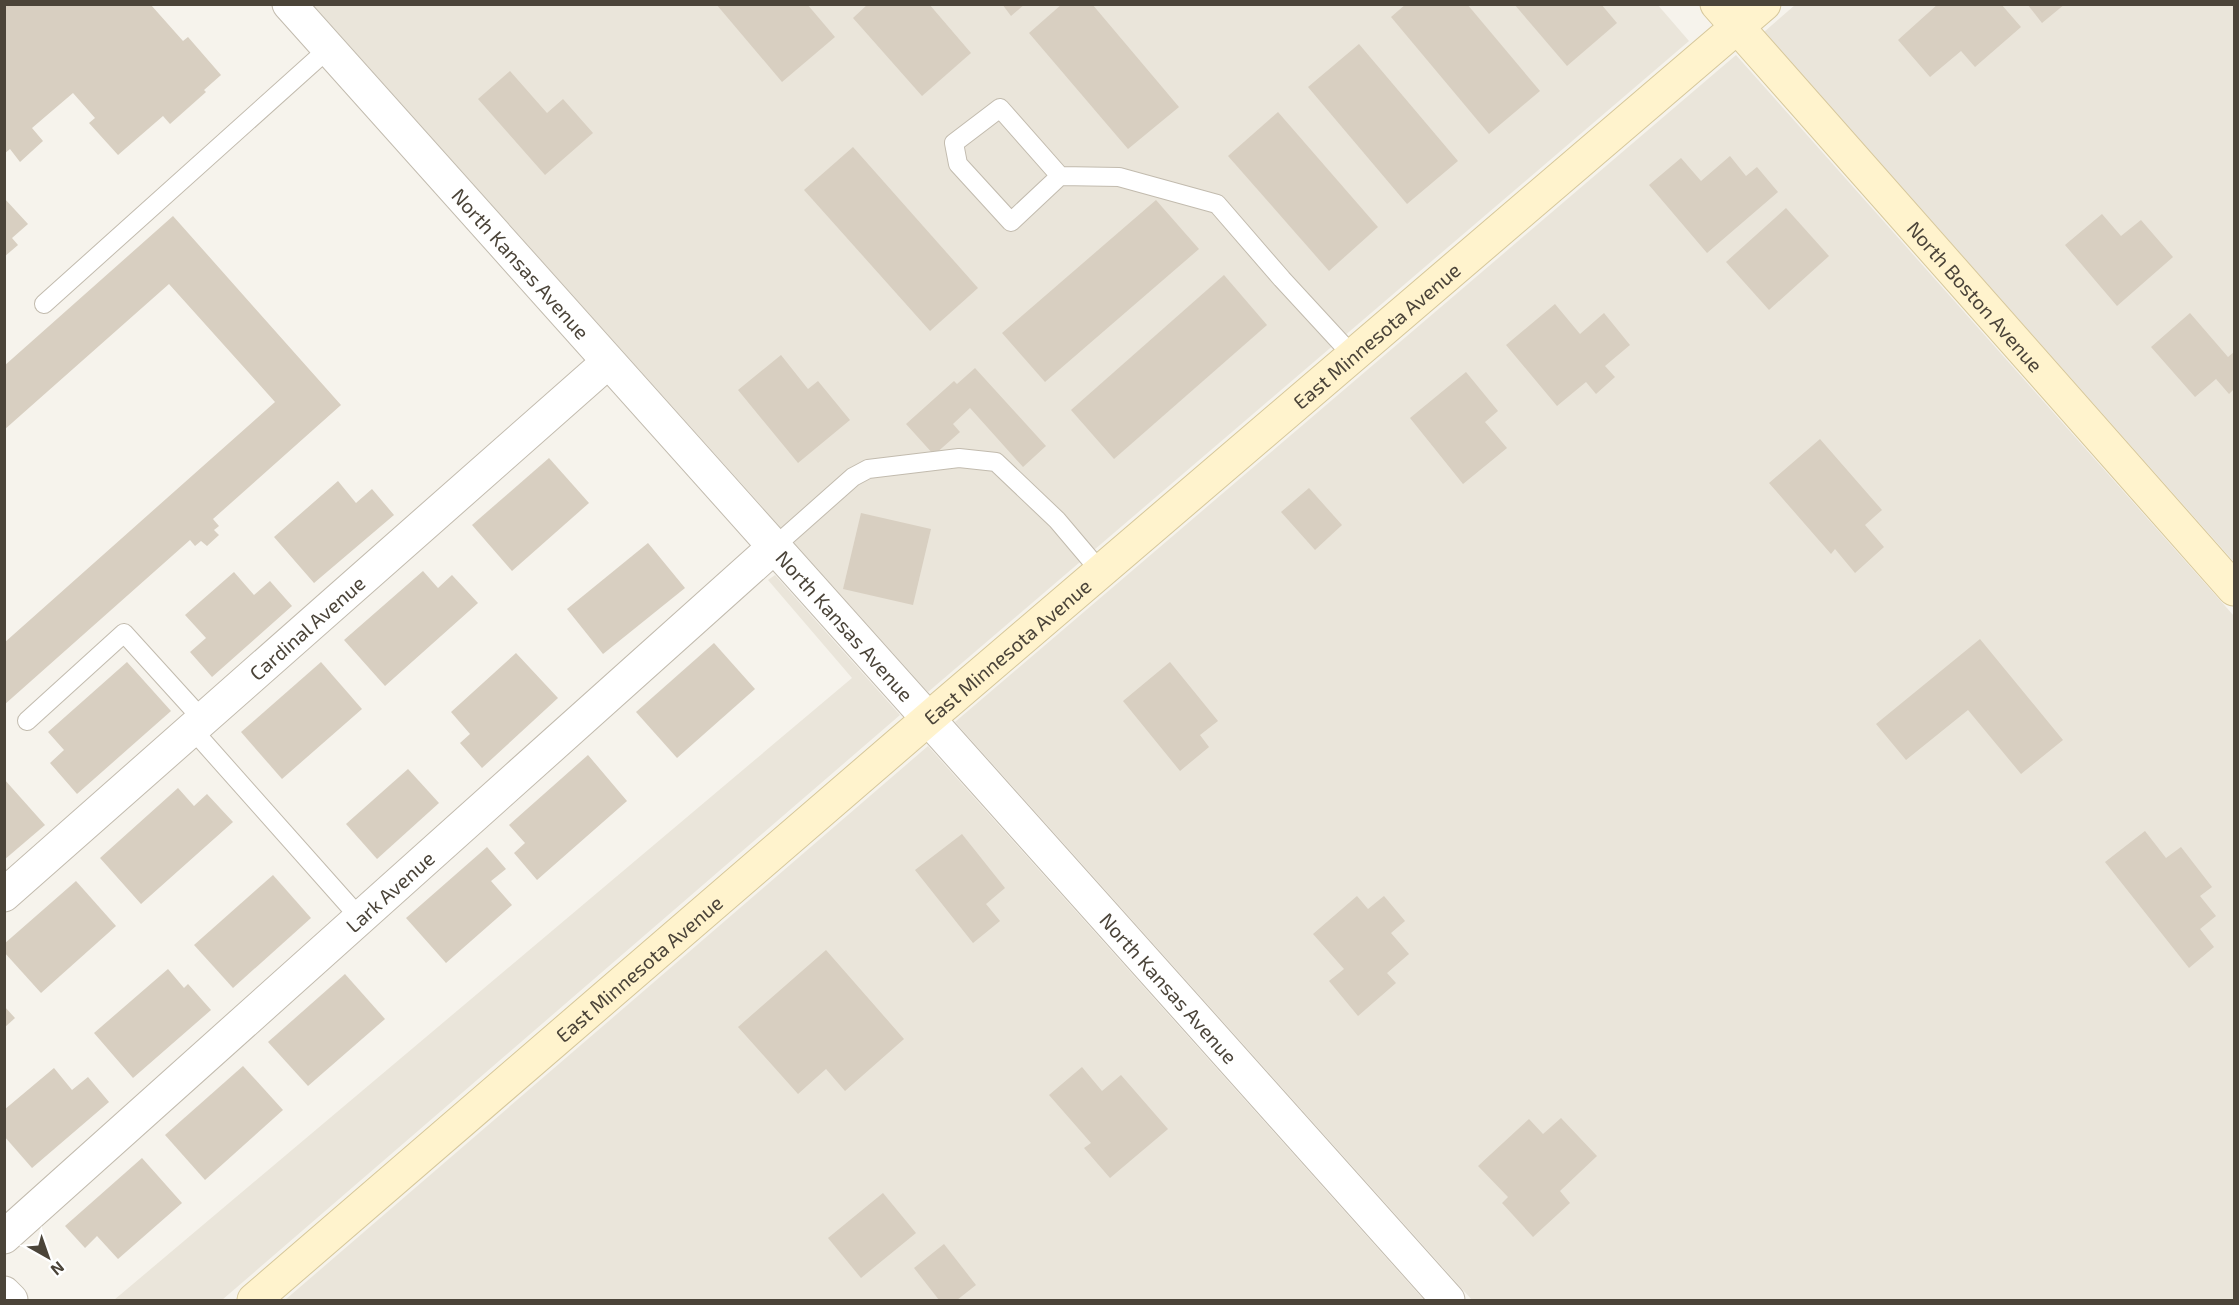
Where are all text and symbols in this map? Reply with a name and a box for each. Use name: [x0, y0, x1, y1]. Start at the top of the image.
street label: North Kansas Avenue: [447, 183, 595, 344]
street label: North Boston Avenue: [1902, 216, 2048, 376]
street label: East Minnesota Avenue: [1288, 257, 1465, 413]
street label: North Kansas Avenue: [771, 545, 919, 706]
street label: Cardinal Avenue: [244, 570, 370, 685]
street label: East Minnesota Avenue: [919, 573, 1096, 729]
street label: Lark Avenue: [341, 846, 439, 937]
street label: East Minnesota Avenue: [551, 890, 727, 1047]
street label: North Kansas Avenue: [1095, 908, 1243, 1068]
north arrow: [18, 1227, 78, 1287]
text: N: [47, 1258, 68, 1280]

